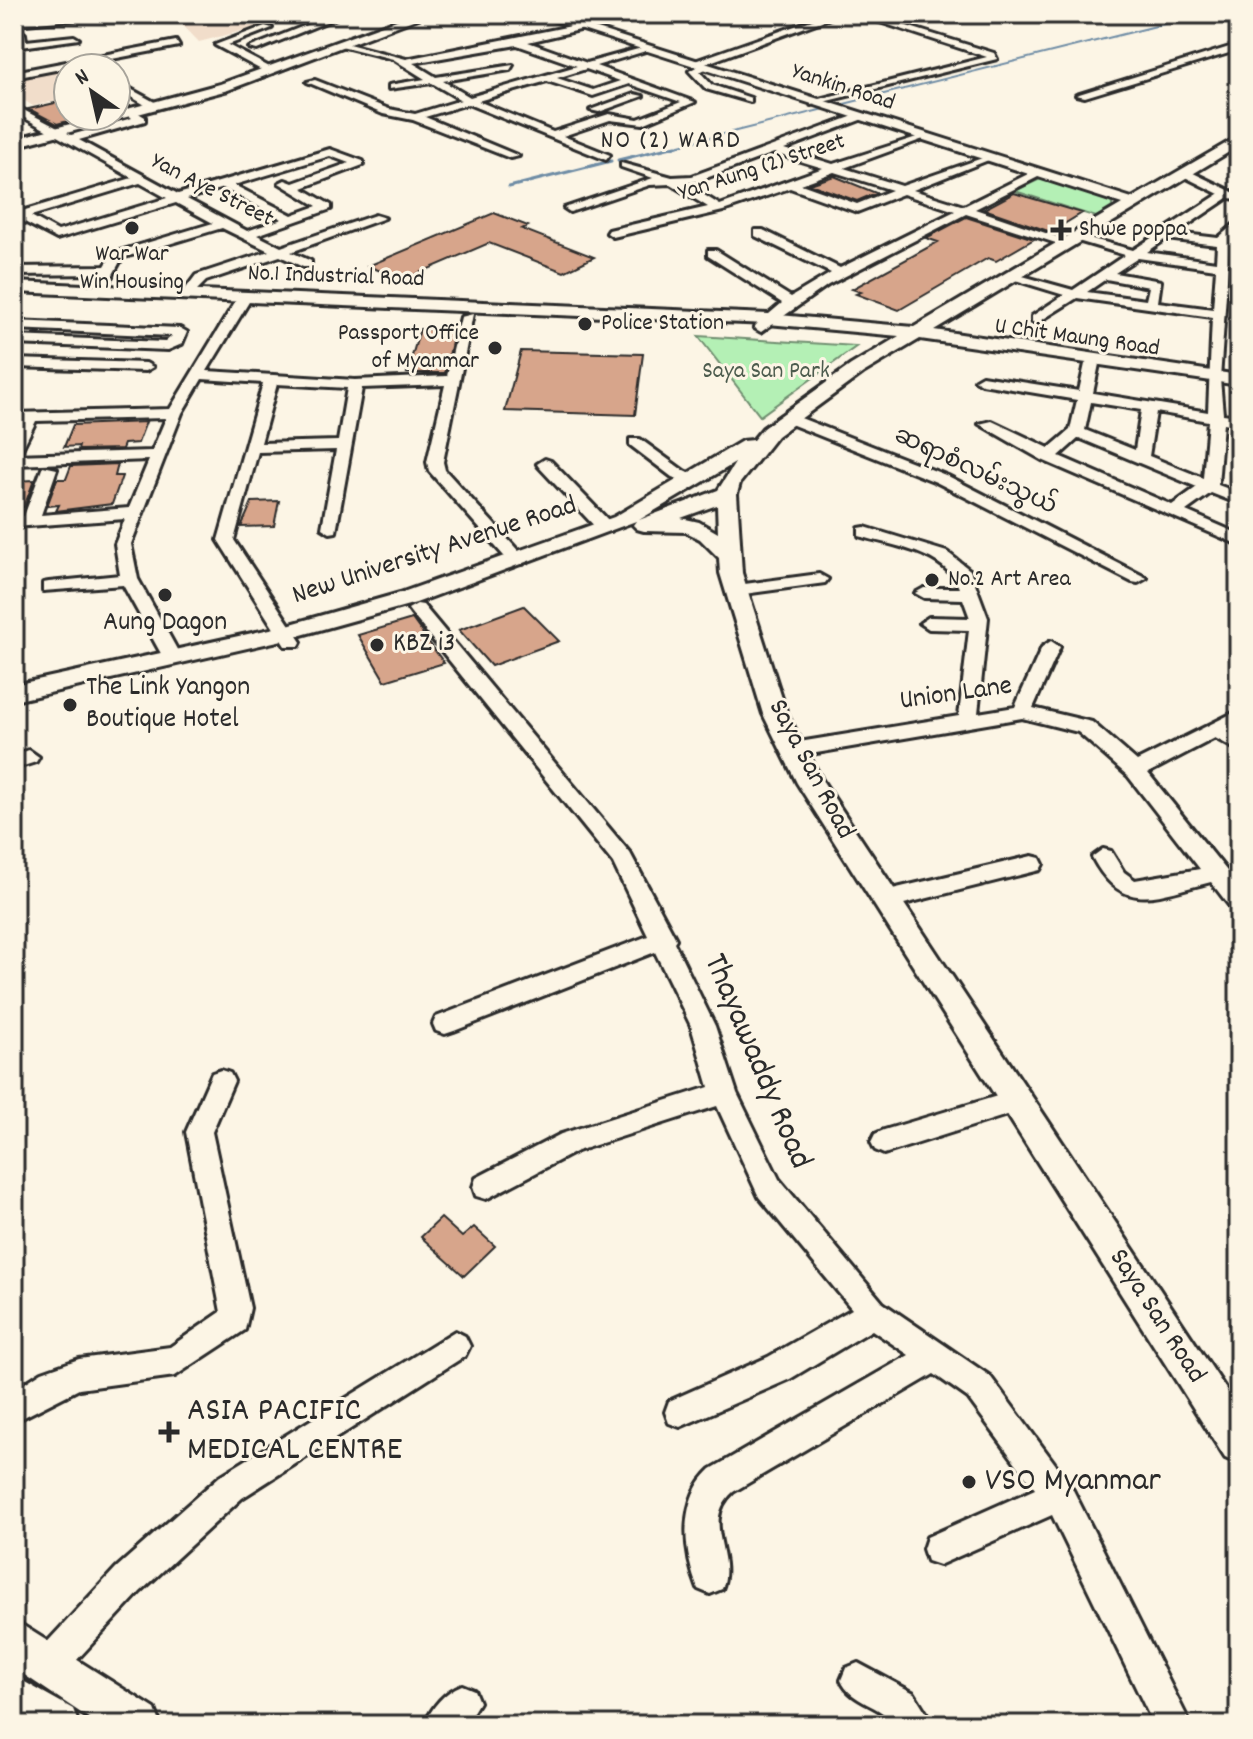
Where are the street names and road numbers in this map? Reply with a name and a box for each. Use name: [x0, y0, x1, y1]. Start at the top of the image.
street label: Yankin Road: [787, 55, 899, 121]
street label: Yan Aung (2) Street: [674, 125, 850, 211]
street label: Yan Aye Street: [145, 145, 279, 237]
street label: No.1 Industrial Road: [247, 257, 425, 297]
street label: U Chit Maung Road: [992, 310, 1162, 366]
street label: ဆရာစံလမ်းသွယ်: [888, 418, 1063, 525]
street label: New University Avenue Road: [288, 487, 582, 617]
street label: Union Lane: [897, 667, 1015, 723]
street label: Saya San Road: [756, 693, 864, 847]
street label: Thayawaddy Road: [689, 947, 823, 1177]
street label: Saya San Road: [1097, 1242, 1215, 1392]

